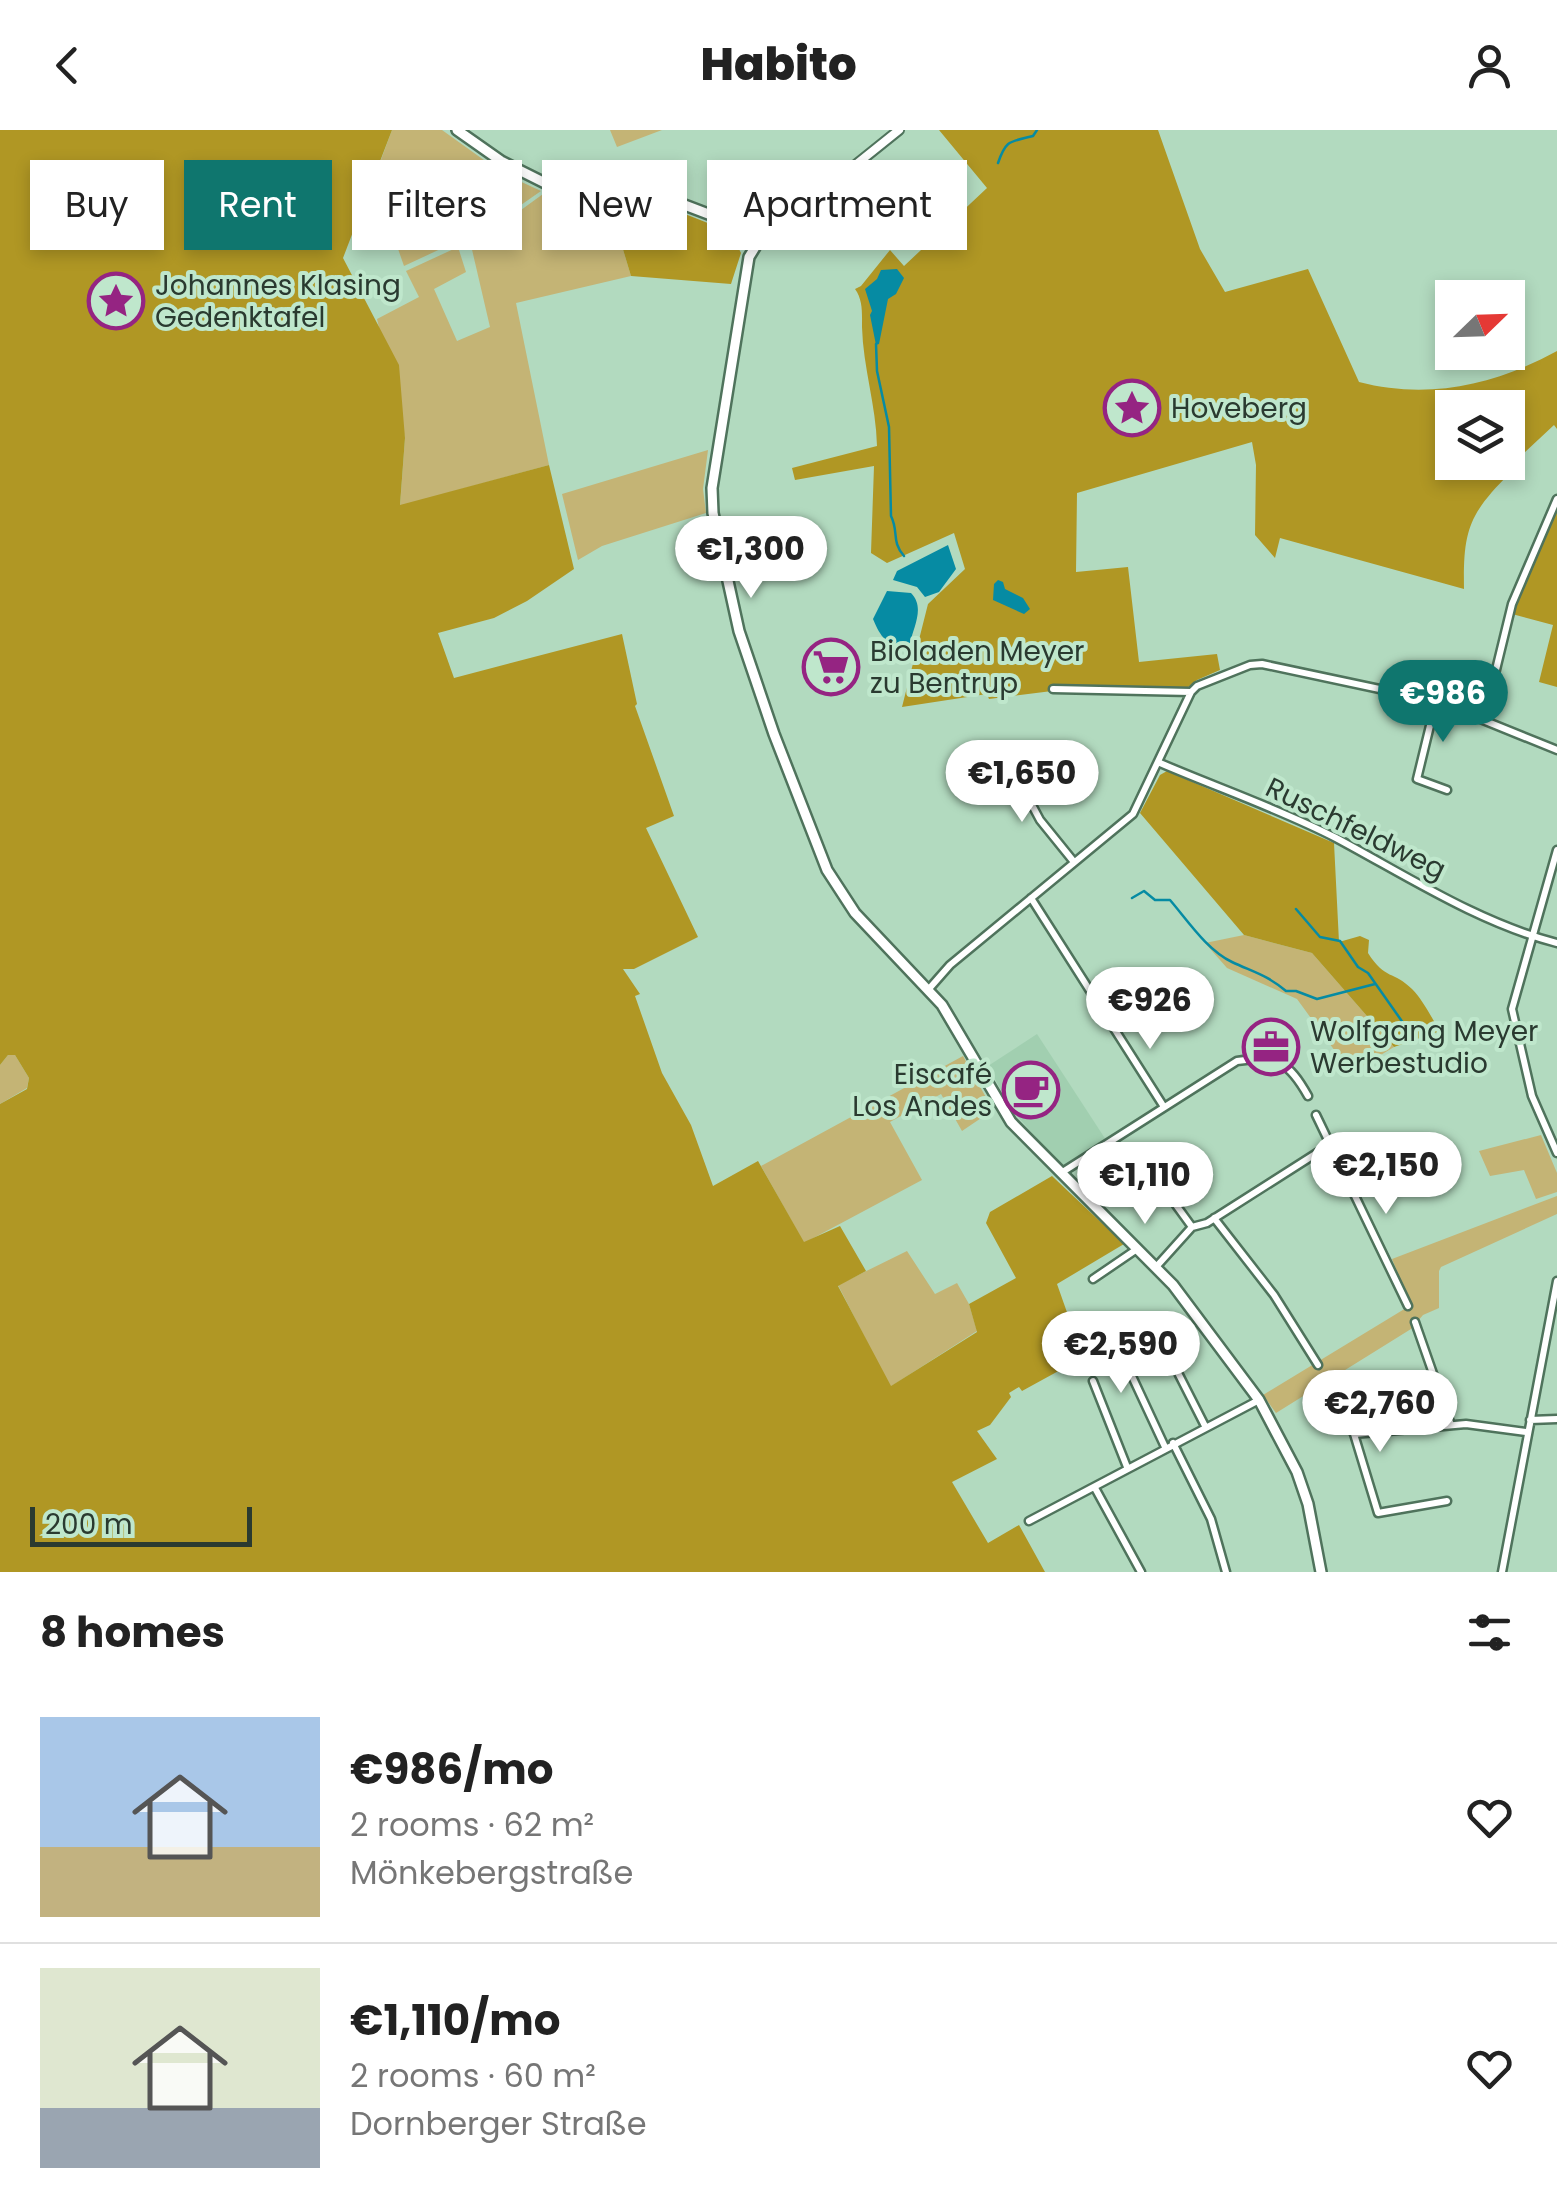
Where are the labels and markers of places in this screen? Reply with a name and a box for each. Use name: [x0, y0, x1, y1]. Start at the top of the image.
place label: Johannes Klasing Gedenktafel: [155, 266, 401, 337]
place icon: Johannes Klasing Gedenktafel: [86, 271, 146, 331]
place icon: Hoveberg: [1102, 378, 1162, 438]
place label: Hoveberg: [1171, 389, 1307, 428]
pin: €1,300: [670, 516, 832, 601]
place label: Bioladen Meyer zu Bentrup: [870, 632, 1085, 703]
supermarket icon: Bioladen Meyer zu Bentrup: [801, 637, 861, 697]
pin: €986: [1384, 660, 1502, 745]
pin: €1,650: [941, 740, 1103, 825]
pin: €926: [1091, 967, 1209, 1052]
place label: Wolfgang Meyer Werbestudio: [1310, 1012, 1539, 1083]
office icon: Wolfgang Meyer Werbestudio: [1241, 1017, 1301, 1077]
place label: Eiscafé Los Andes: [852, 1055, 992, 1126]
cafe icon: Eiscafé Los Andes: [1001, 1060, 1061, 1120]
pin: €2,150: [1305, 1132, 1467, 1217]
pin: €1,110: [1064, 1142, 1226, 1227]
pin: €2,590: [1040, 1311, 1202, 1396]
pin: €2,760: [1299, 1370, 1461, 1455]

